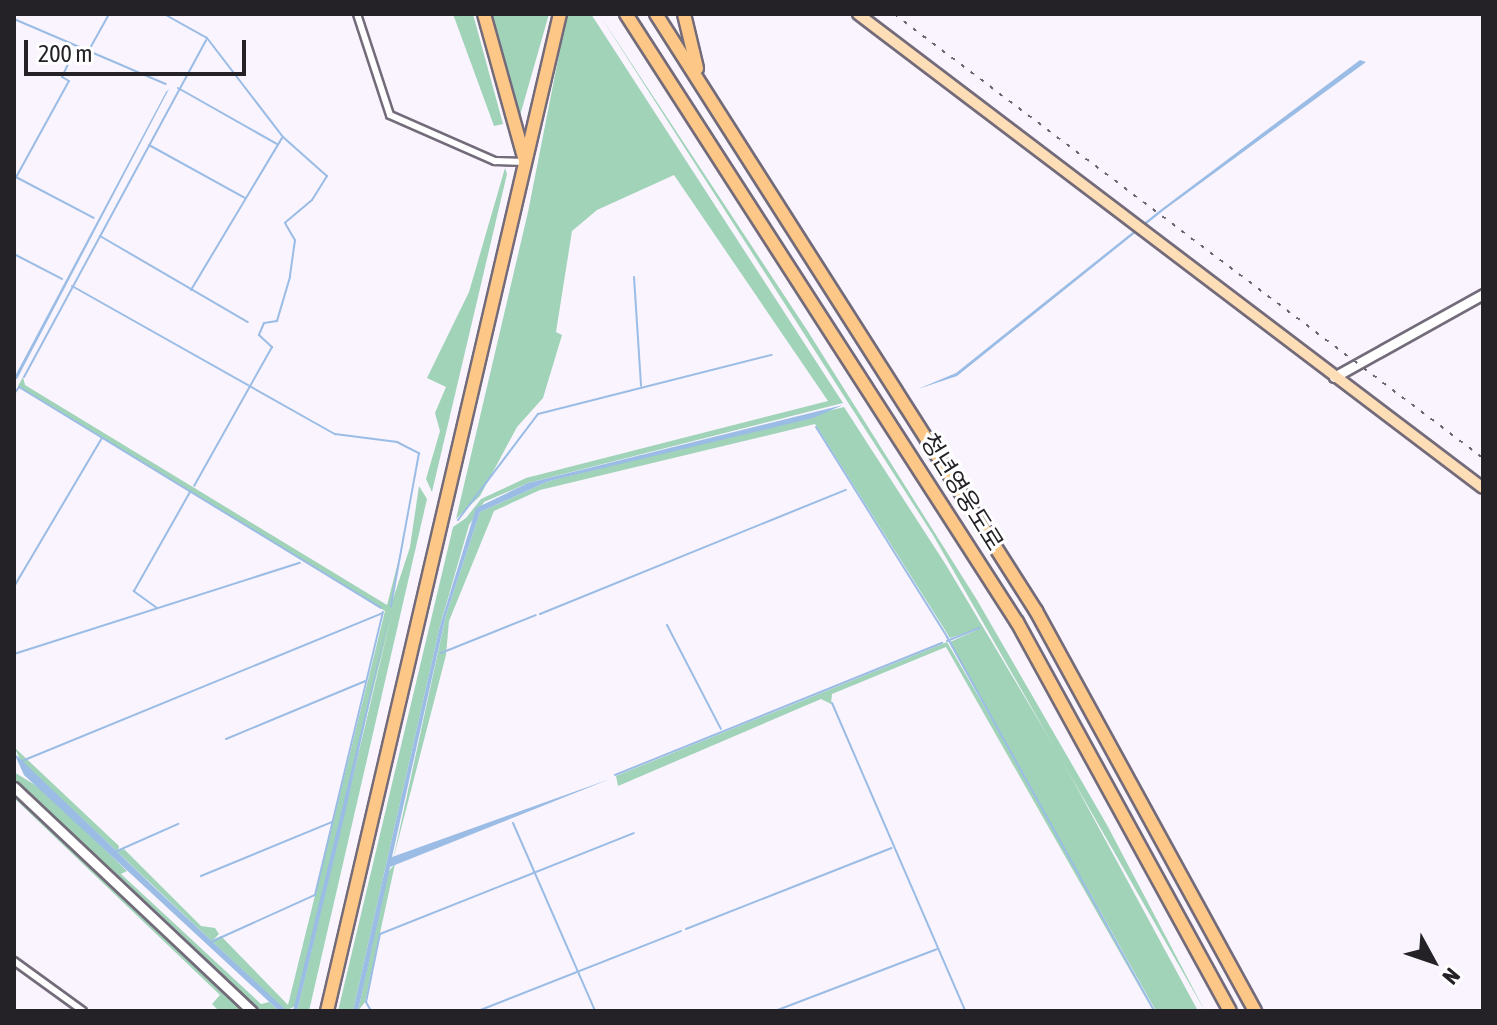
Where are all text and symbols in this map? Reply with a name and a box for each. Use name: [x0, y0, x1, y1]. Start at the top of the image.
scale bar: [28, 24, 250, 74]
text: 200 m: [38, 40, 92, 67]
street label: 청년영웅도로: [915, 428, 1009, 556]
north arrow: [1393, 921, 1473, 1001]
text: N: [1437, 963, 1466, 990]

